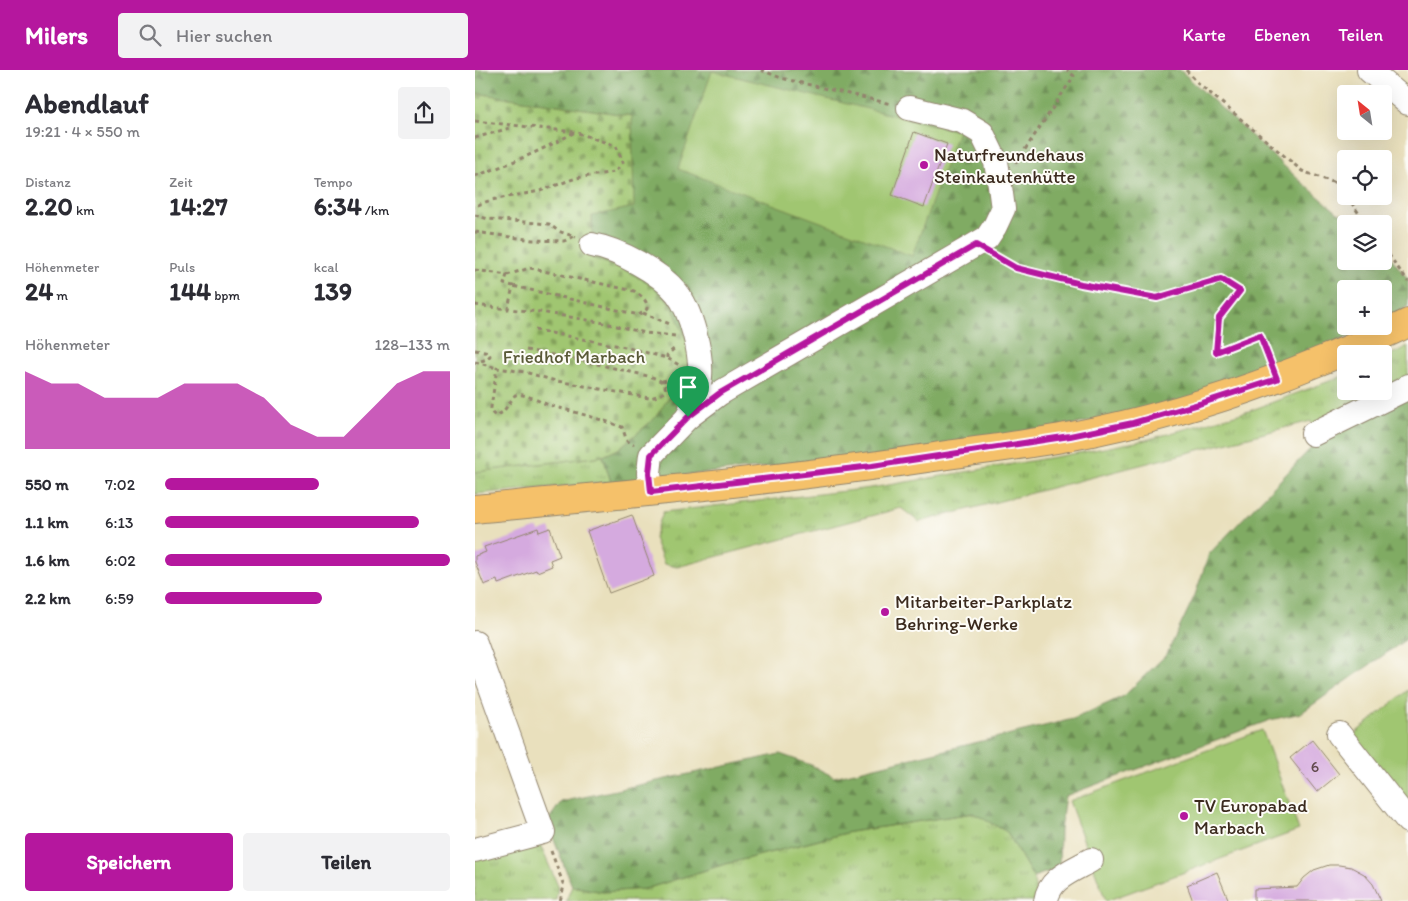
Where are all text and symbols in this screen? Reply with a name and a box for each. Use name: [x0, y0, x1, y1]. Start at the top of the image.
search box: [118, 13, 468, 58]
text: Milers: [25, 21, 88, 50]
icon: search: [136, 21, 164, 49]
text: Hier suchen: [176, 24, 272, 47]
text: Karte: [1183, 24, 1226, 46]
text: Ebenen: [1254, 24, 1310, 46]
text: Teilen: [1338, 24, 1383, 46]
north arrow: [1337, 85, 1393, 140]
map controls: [1337, 85, 1392, 400]
text: Abendlauf: [25, 86, 149, 120]
button: share: [398, 87, 450, 139]
text: 19:21 · 4 × 550 m: [25, 122, 140, 141]
place label: Naturfreundehaus Steinkautenhütte: [934, 143, 1084, 188]
button: locate: [1337, 150, 1392, 205]
marker: Naturfreundehaus Steinkautenhütte: [918, 159, 930, 171]
text: Distanz: [25, 174, 71, 191]
text: Zeit: [169, 174, 193, 191]
text: Tempo: [314, 174, 353, 191]
text: 2.20: [25, 191, 73, 221]
text: 14:27: [169, 191, 228, 221]
text: 6:34: [314, 191, 362, 221]
text: km: [73, 202, 95, 219]
text: /km: [362, 202, 389, 219]
button: layers: [1337, 215, 1392, 270]
text: Höhenmeter: [25, 259, 99, 276]
text: Puls: [169, 259, 195, 276]
text: kcal: [314, 259, 339, 276]
text: 24: [25, 276, 53, 306]
text: 144: [169, 276, 211, 306]
text: 139: [314, 276, 352, 306]
button: +: [1337, 280, 1392, 335]
text: m: [53, 287, 68, 304]
text: bpm: [211, 287, 240, 304]
text: Höhenmeter: [25, 335, 110, 354]
text: 128–133 m: [375, 335, 450, 354]
park label: Friedhof Marbach: [503, 345, 645, 368]
button: −: [1337, 345, 1392, 400]
pin: [667, 366, 709, 417]
icon: arrive: [674, 373, 702, 401]
text: 550 m: [25, 475, 69, 494]
text: 7:02: [105, 475, 135, 494]
text: 1.1 km: [25, 513, 69, 532]
text: 6:13: [105, 513, 134, 532]
text: 1.6 km: [25, 551, 70, 570]
text: 6:02: [105, 551, 136, 570]
text: 2.2 km: [25, 589, 71, 608]
text: 6:59: [105, 589, 134, 608]
place label: Mitarbeiter-Parkplatz Behring-Werke: [895, 590, 1072, 635]
marker: Mitarbeiter-Parkplatz Behring-Werke: [879, 606, 891, 618]
house number: 6: [1311, 757, 1319, 776]
place label: TV Europabad Marbach: [1194, 794, 1308, 839]
marker: TV Europabad Marbach: [1178, 810, 1190, 822]
button: Speichern: [25, 833, 233, 891]
button: Teilen: [243, 833, 450, 891]

